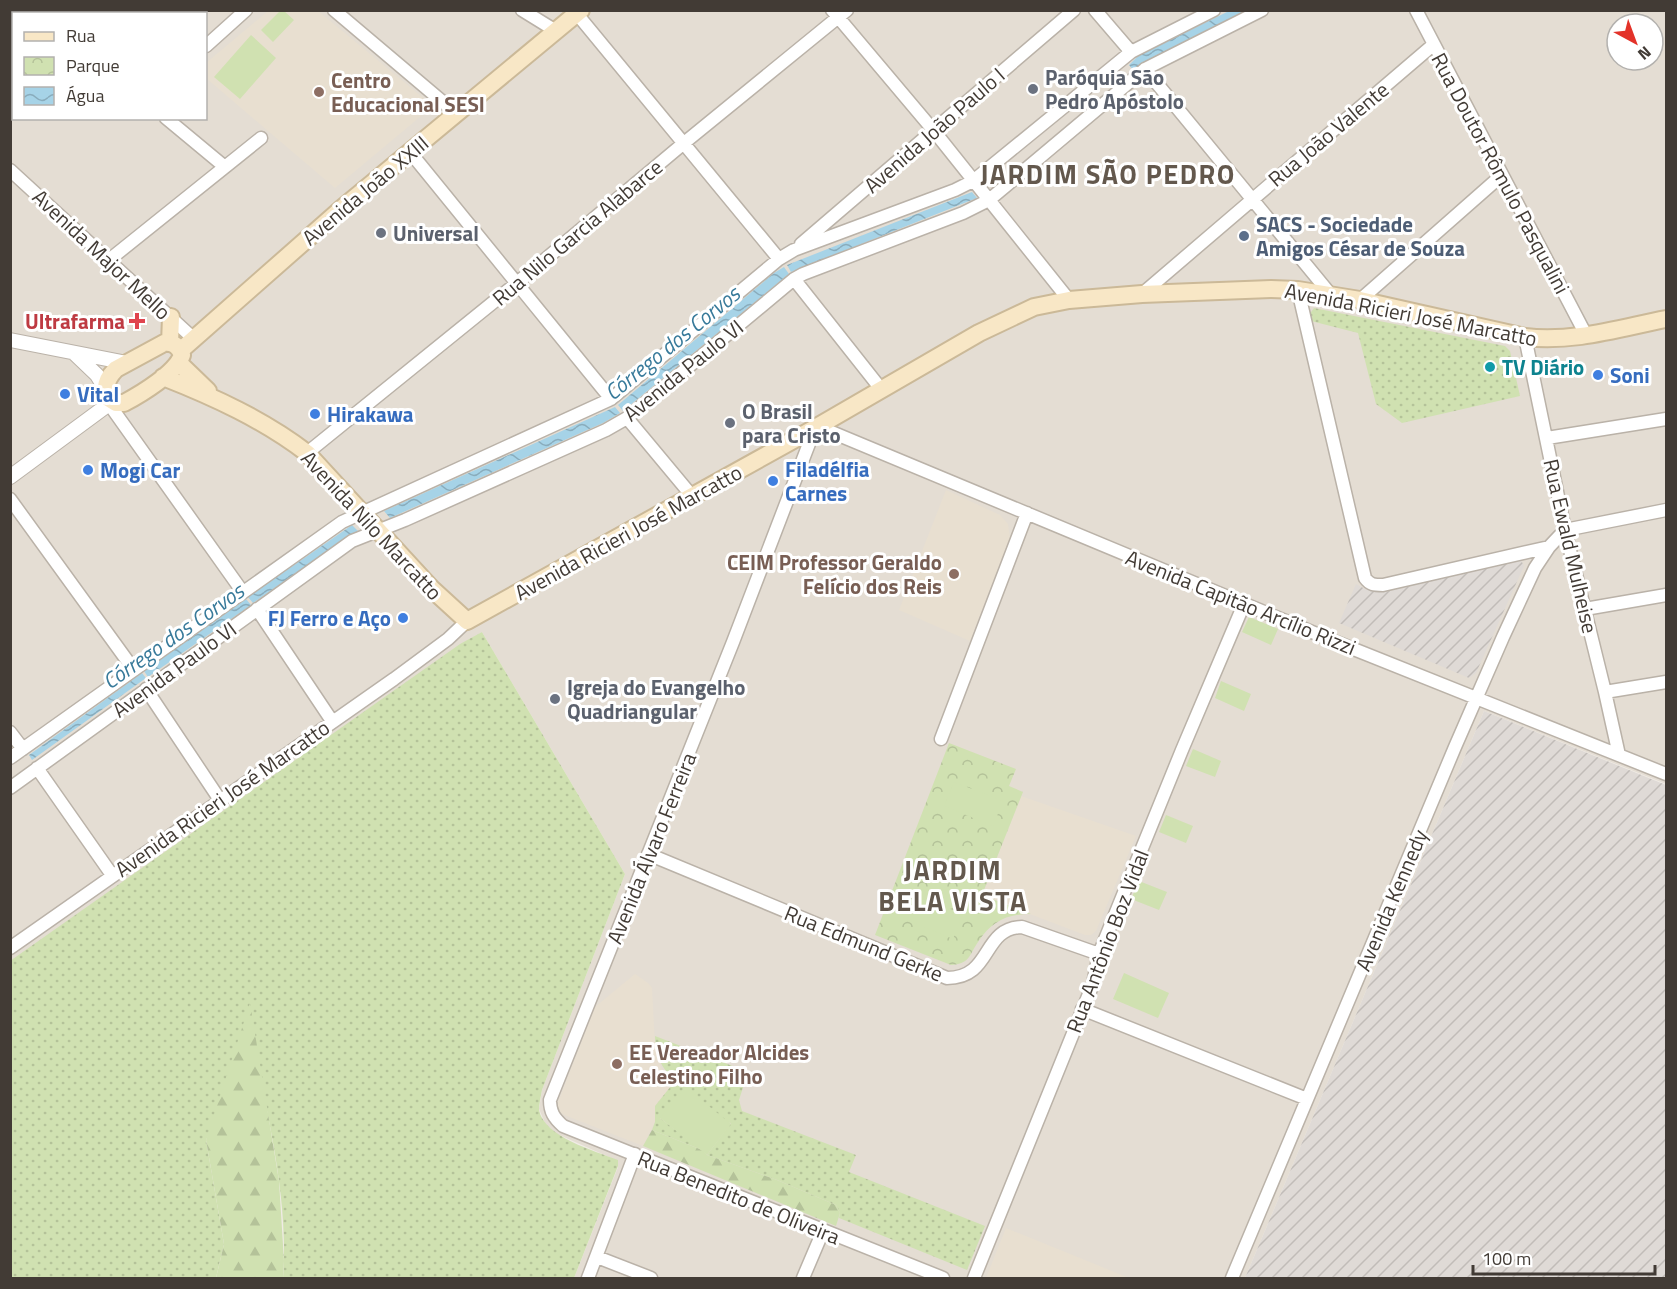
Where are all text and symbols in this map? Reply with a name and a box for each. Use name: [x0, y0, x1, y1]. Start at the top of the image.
legend: [12, 12, 207, 120]
north arrow: [1605, 12, 1665, 72]
text: Rua: [66, 22, 96, 49]
text: N: [1633, 41, 1657, 66]
street label: Rua Doutor Rômulo Pasqualini: [1424, 47, 1578, 299]
text: Parque: [66, 52, 120, 79]
street label: Avenida João Paulo I: [856, 60, 1012, 200]
place label: Paróquia São Pedro Apóstolo: [1045, 61, 1184, 117]
place label: Centro Educacional SESI: [331, 64, 485, 120]
street label: Rua João Valente: [1261, 74, 1395, 194]
text: Água: [66, 82, 104, 109]
marker: Paróquia São Pedro Apóstolo: [1026, 82, 1040, 96]
marker: Centro Educacional SESI: [312, 85, 326, 99]
street label: Avenida João XXIII: [295, 127, 435, 253]
street label: Rua Nilo Garcia Alabarce: [485, 151, 669, 313]
district label: JARDIM SÃO PEDRO: [980, 153, 1236, 194]
street label: Avenida Major Mello: [25, 181, 179, 327]
place label: SACS - Sociedade Amigos César de Souza: [1256, 208, 1465, 264]
place label: Universal: [393, 217, 479, 249]
marker: Universal: [374, 226, 388, 240]
marker: SACS - Sociedade Amigos César de Souza: [1237, 229, 1251, 243]
street label: Avenida Ricieri José Marcatto: [1282, 274, 1540, 354]
water label: Córrego dos Corvos: [597, 276, 749, 409]
place label: Ultrafarma: [25, 305, 125, 337]
street label: Avenida Paulo VI: [616, 311, 750, 429]
marker: Ultrafarma: [130, 314, 144, 328]
place label: TV Diário: [1502, 351, 1584, 383]
place label: Soni: [1610, 359, 1650, 391]
marker: TV Diário: [1483, 360, 1497, 374]
marker: Soni: [1591, 368, 1605, 382]
place label: Vital: [77, 378, 119, 410]
marker: Vital: [58, 387, 72, 401]
place label: O Brasil para Cristo: [742, 395, 841, 451]
place label: Hirakawa: [327, 398, 414, 430]
marker: Hirakawa: [308, 407, 322, 421]
marker: O Brasil para Cristo: [723, 416, 737, 430]
street label: Avenida Nilo Marcatto: [294, 443, 450, 607]
place label: Filadélfia Carnes: [785, 453, 870, 509]
place label: Mogi Car: [100, 454, 180, 486]
street label: Avenida Ricieri José Marcatto: [508, 456, 748, 608]
street label: Rua Ewald Mulheise: [1535, 456, 1607, 636]
marker: Mogi Car: [81, 463, 95, 477]
marker: Filadélfia Carnes: [766, 474, 780, 488]
street label: Avenida Capitão Arcílio Rizzi: [1121, 541, 1361, 663]
place label: CEIM Professor Geraldo Felício dos Reis: [727, 546, 942, 602]
marker: CEIM Professor Geraldo Felício dos Reis: [947, 567, 961, 581]
water label: Córrego dos Corvos: [95, 573, 252, 698]
place label: FJ Ferro e Aço: [268, 602, 391, 634]
marker: FJ Ferro e Aço: [396, 611, 410, 625]
street label: Avenida Paulo VI: [105, 613, 243, 725]
place label: Igreja do Evangelho Quadriangular: [567, 671, 745, 727]
marker: Igreja do Evangelho Quadriangular: [548, 692, 562, 706]
street label: Avenida Ricieri José Marcatto: [108, 711, 336, 885]
street label: Avenida Álvaro Ferreira: [598, 747, 704, 949]
street label: Avenida Kennedy: [1347, 824, 1435, 976]
street label: Rua Antônio Boz Vidal: [1057, 845, 1157, 1037]
district label: JARDIM BELA VISTA: [878, 849, 1028, 921]
street label: Rua Edmund Gerke: [780, 897, 948, 989]
place label: EE Vereador Alcides Celestino Filho: [629, 1036, 809, 1092]
marker: EE Vereador Alcides Celestino Filho: [610, 1057, 624, 1071]
street label: Rua Benedito de Oliveira: [633, 1142, 846, 1252]
scale bar: [1473, 1238, 1654, 1276]
text: 100 m: [1482, 1245, 1531, 1272]

